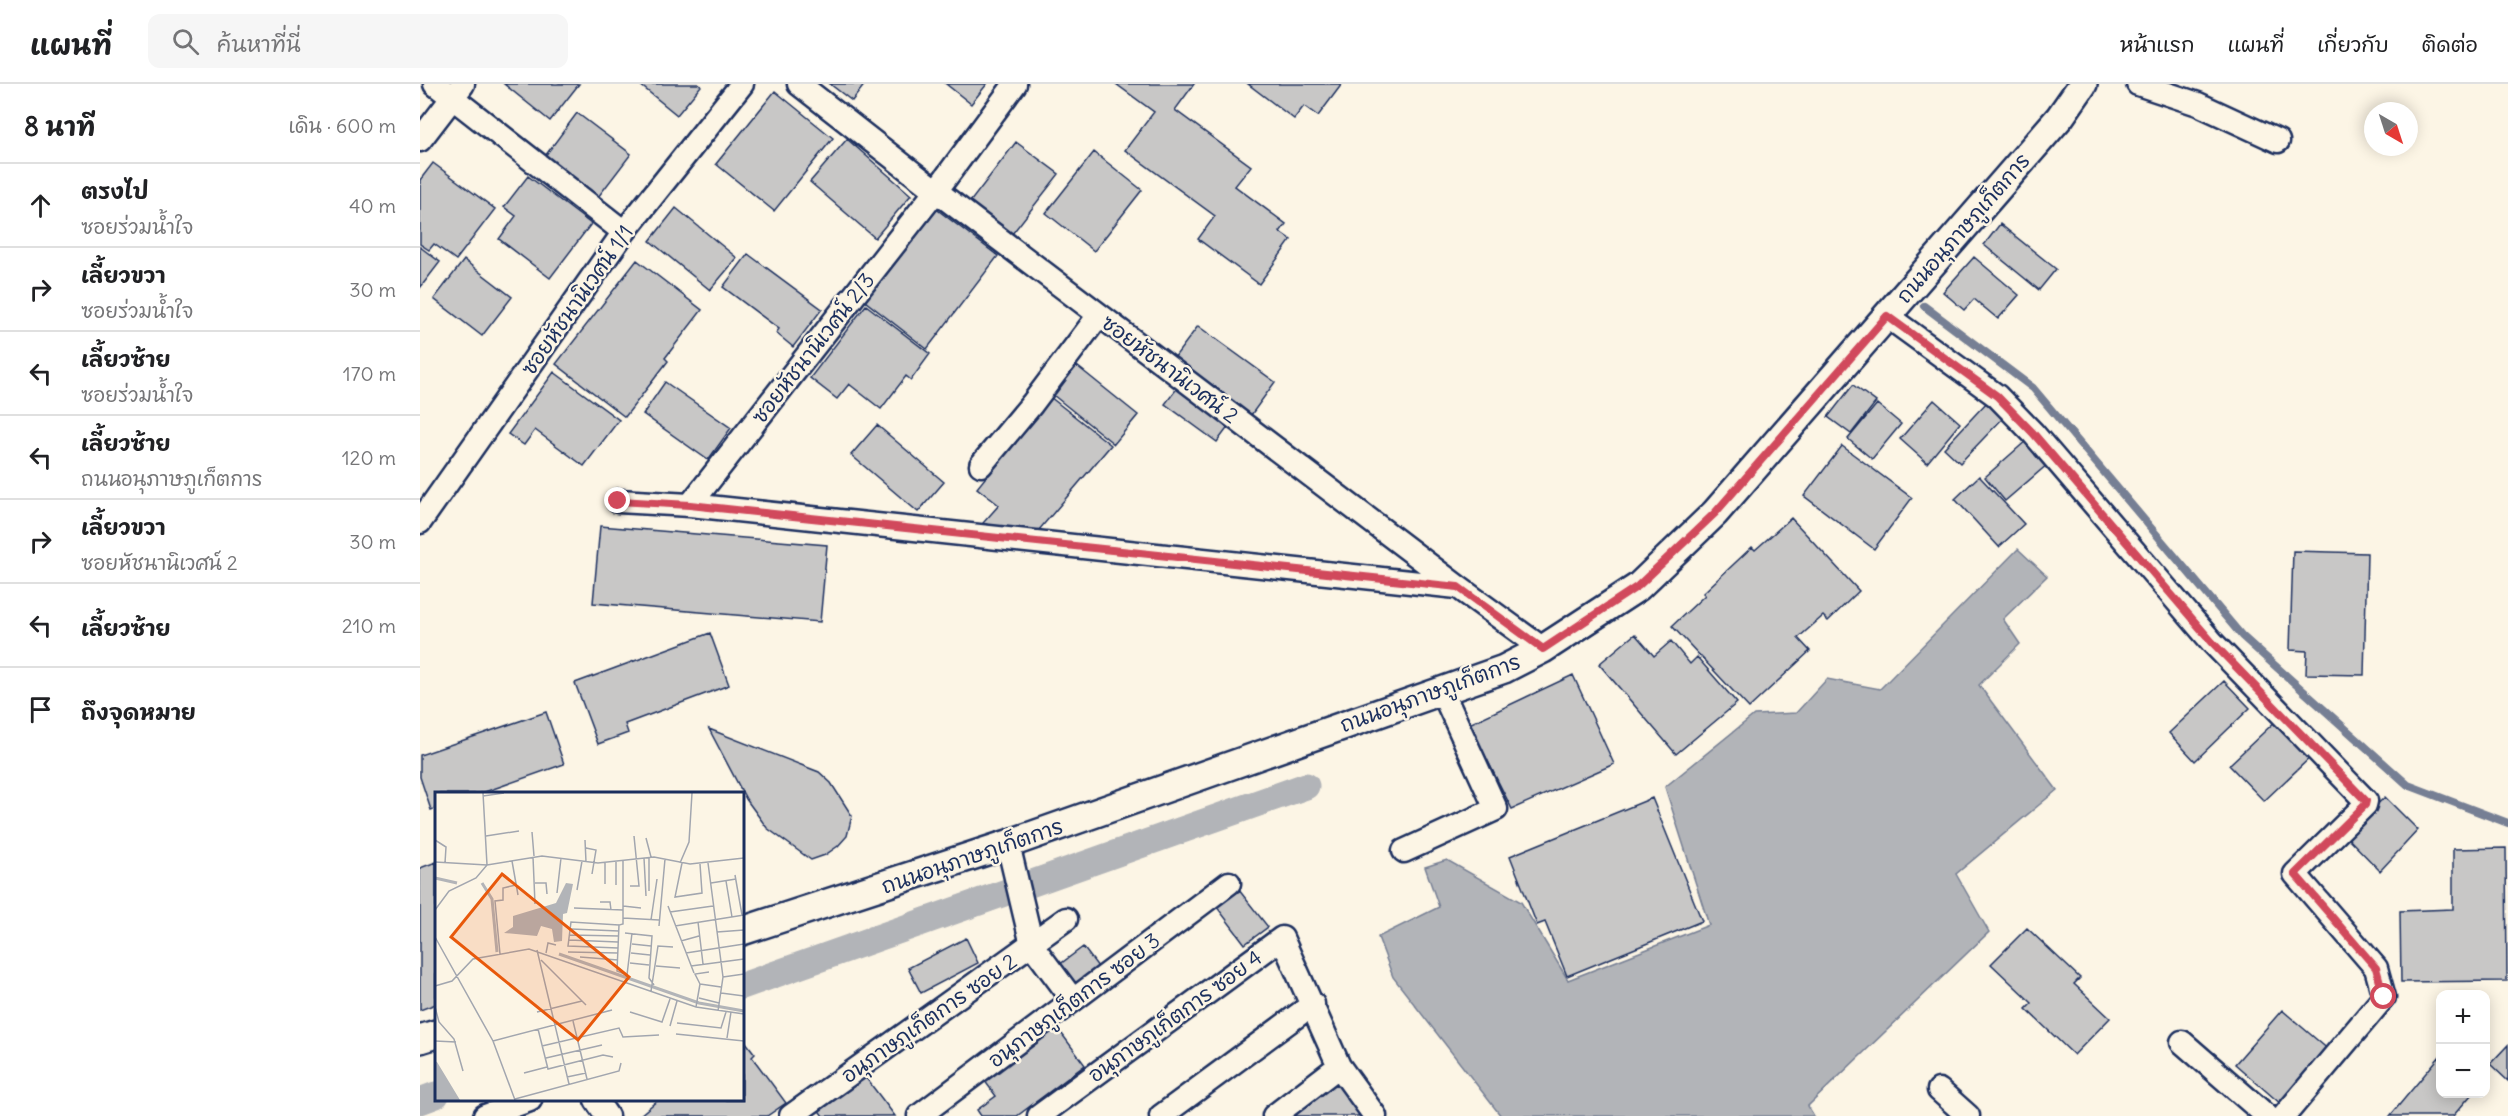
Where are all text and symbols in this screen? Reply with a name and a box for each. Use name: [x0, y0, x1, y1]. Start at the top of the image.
search box: [148, 14, 568, 68]
icon: search: [169, 25, 202, 58]
text: แผนที่: [30, 27, 112, 63]
text: ค้นหาที่นี่: [217, 30, 301, 58]
text: หน้าแรก: [2120, 31, 2195, 58]
text: แผนที่: [2228, 31, 2284, 58]
text: เกี่ยวกับ: [2317, 31, 2389, 58]
text: ติดต่อ: [2422, 31, 2478, 58]
north arrow: [2364, 102, 2418, 156]
text: 8 นาที: [24, 110, 95, 143]
text: เดิน · 600 m: [288, 113, 396, 138]
street label: ถนนอนุภาษภูเก็ตการ: [1890, 147, 2038, 311]
text: ตรงไป: [81, 177, 149, 205]
icon: ahead: [24, 189, 57, 222]
text: 40 m: [349, 193, 396, 218]
text: ซอยร่วมน้ำใจ: [81, 214, 193, 239]
street label: ซอยหัชนานิเวศน์ 1/1: [515, 220, 639, 380]
text: เลี้ยวขวา: [81, 261, 165, 289]
street label: ซอยหัชนานิเวศน์ 2/3: [746, 267, 880, 429]
icon: right: [24, 273, 57, 306]
text: 30 m: [349, 277, 396, 302]
text: ซอยร่วมน้ำใจ: [81, 298, 193, 323]
street label: ซอยหัชนานิเวศน์ 2: [1096, 309, 1244, 429]
text: เลี้ยวซ้าย: [81, 345, 171, 373]
icon: left: [24, 357, 57, 390]
text: 170 m: [343, 361, 396, 386]
text: ซอยร่วมน้ำใจ: [81, 382, 193, 407]
text: เลี้ยวซ้าย: [81, 429, 171, 457]
icon: left: [24, 441, 57, 474]
text: 120 m: [342, 445, 396, 470]
text: ถนนอนุภาษภูเก็ตการ: [81, 466, 262, 491]
route end: [604, 487, 630, 513]
text: เลี้ยวขวา: [81, 513, 165, 541]
icon: right: [24, 525, 57, 558]
text: 30 m: [349, 529, 396, 554]
text: ซอยหัชนานิเวศน์ 2: [81, 550, 238, 575]
icon: left: [24, 609, 57, 642]
text: 210 m: [342, 613, 396, 638]
text: เลี้ยวซ้าย: [81, 614, 171, 642]
street label: ถนนอนุภาษภูเก็ตการ: [1336, 648, 1525, 741]
icon: arrive: [24, 693, 57, 726]
text: ถึงจุดหมาย: [81, 698, 196, 726]
inset map: [435, 792, 744, 1101]
street label: ถนนอนุภาษภูเก็ตการ: [878, 812, 1067, 903]
street label: อนุภาษภูเก็ตการ ซอย 3: [983, 927, 1167, 1076]
street label: อนุภาษภูเก็ตการ ซอย 4: [1083, 944, 1269, 1091]
street label: อนุภาษภูเก็ตการ ซอย 2: [836, 947, 1024, 1091]
route start: [2370, 983, 2396, 1009]
map controls: [2436, 990, 2490, 1098]
button: +: [2436, 990, 2490, 1044]
button: −: [2436, 1044, 2490, 1098]

